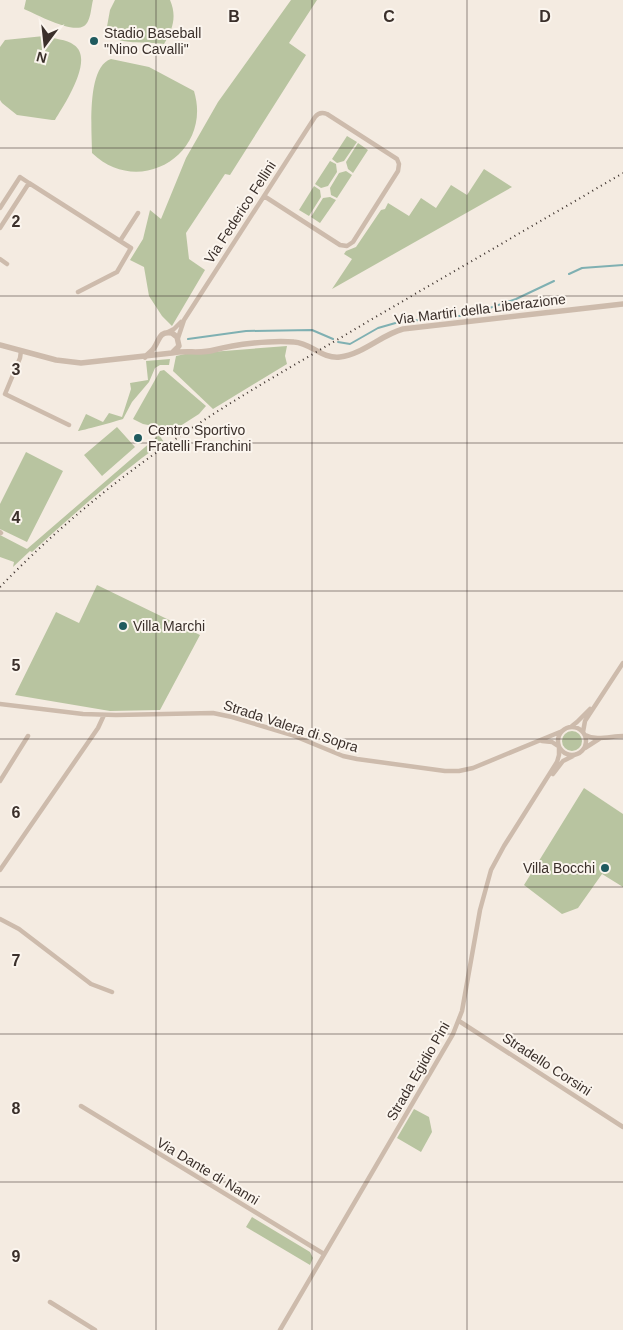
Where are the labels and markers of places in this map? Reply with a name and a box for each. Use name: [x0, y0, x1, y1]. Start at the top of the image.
place label: Stadio Baseball "Nino Cavalli": [104, 25, 201, 57]
marker: Stadio Baseball "Nino Cavalli": [88, 35, 100, 47]
place label: Centro Sportivo Fratelli Franchini: [148, 422, 251, 454]
marker: Centro Sportivo Fratelli Franchini: [132, 432, 144, 444]
place label: Villa Marchi: [133, 618, 205, 634]
marker: Villa Marchi: [117, 620, 129, 632]
place label: Villa Bocchi: [523, 860, 595, 876]
marker: Villa Bocchi: [599, 862, 611, 874]

